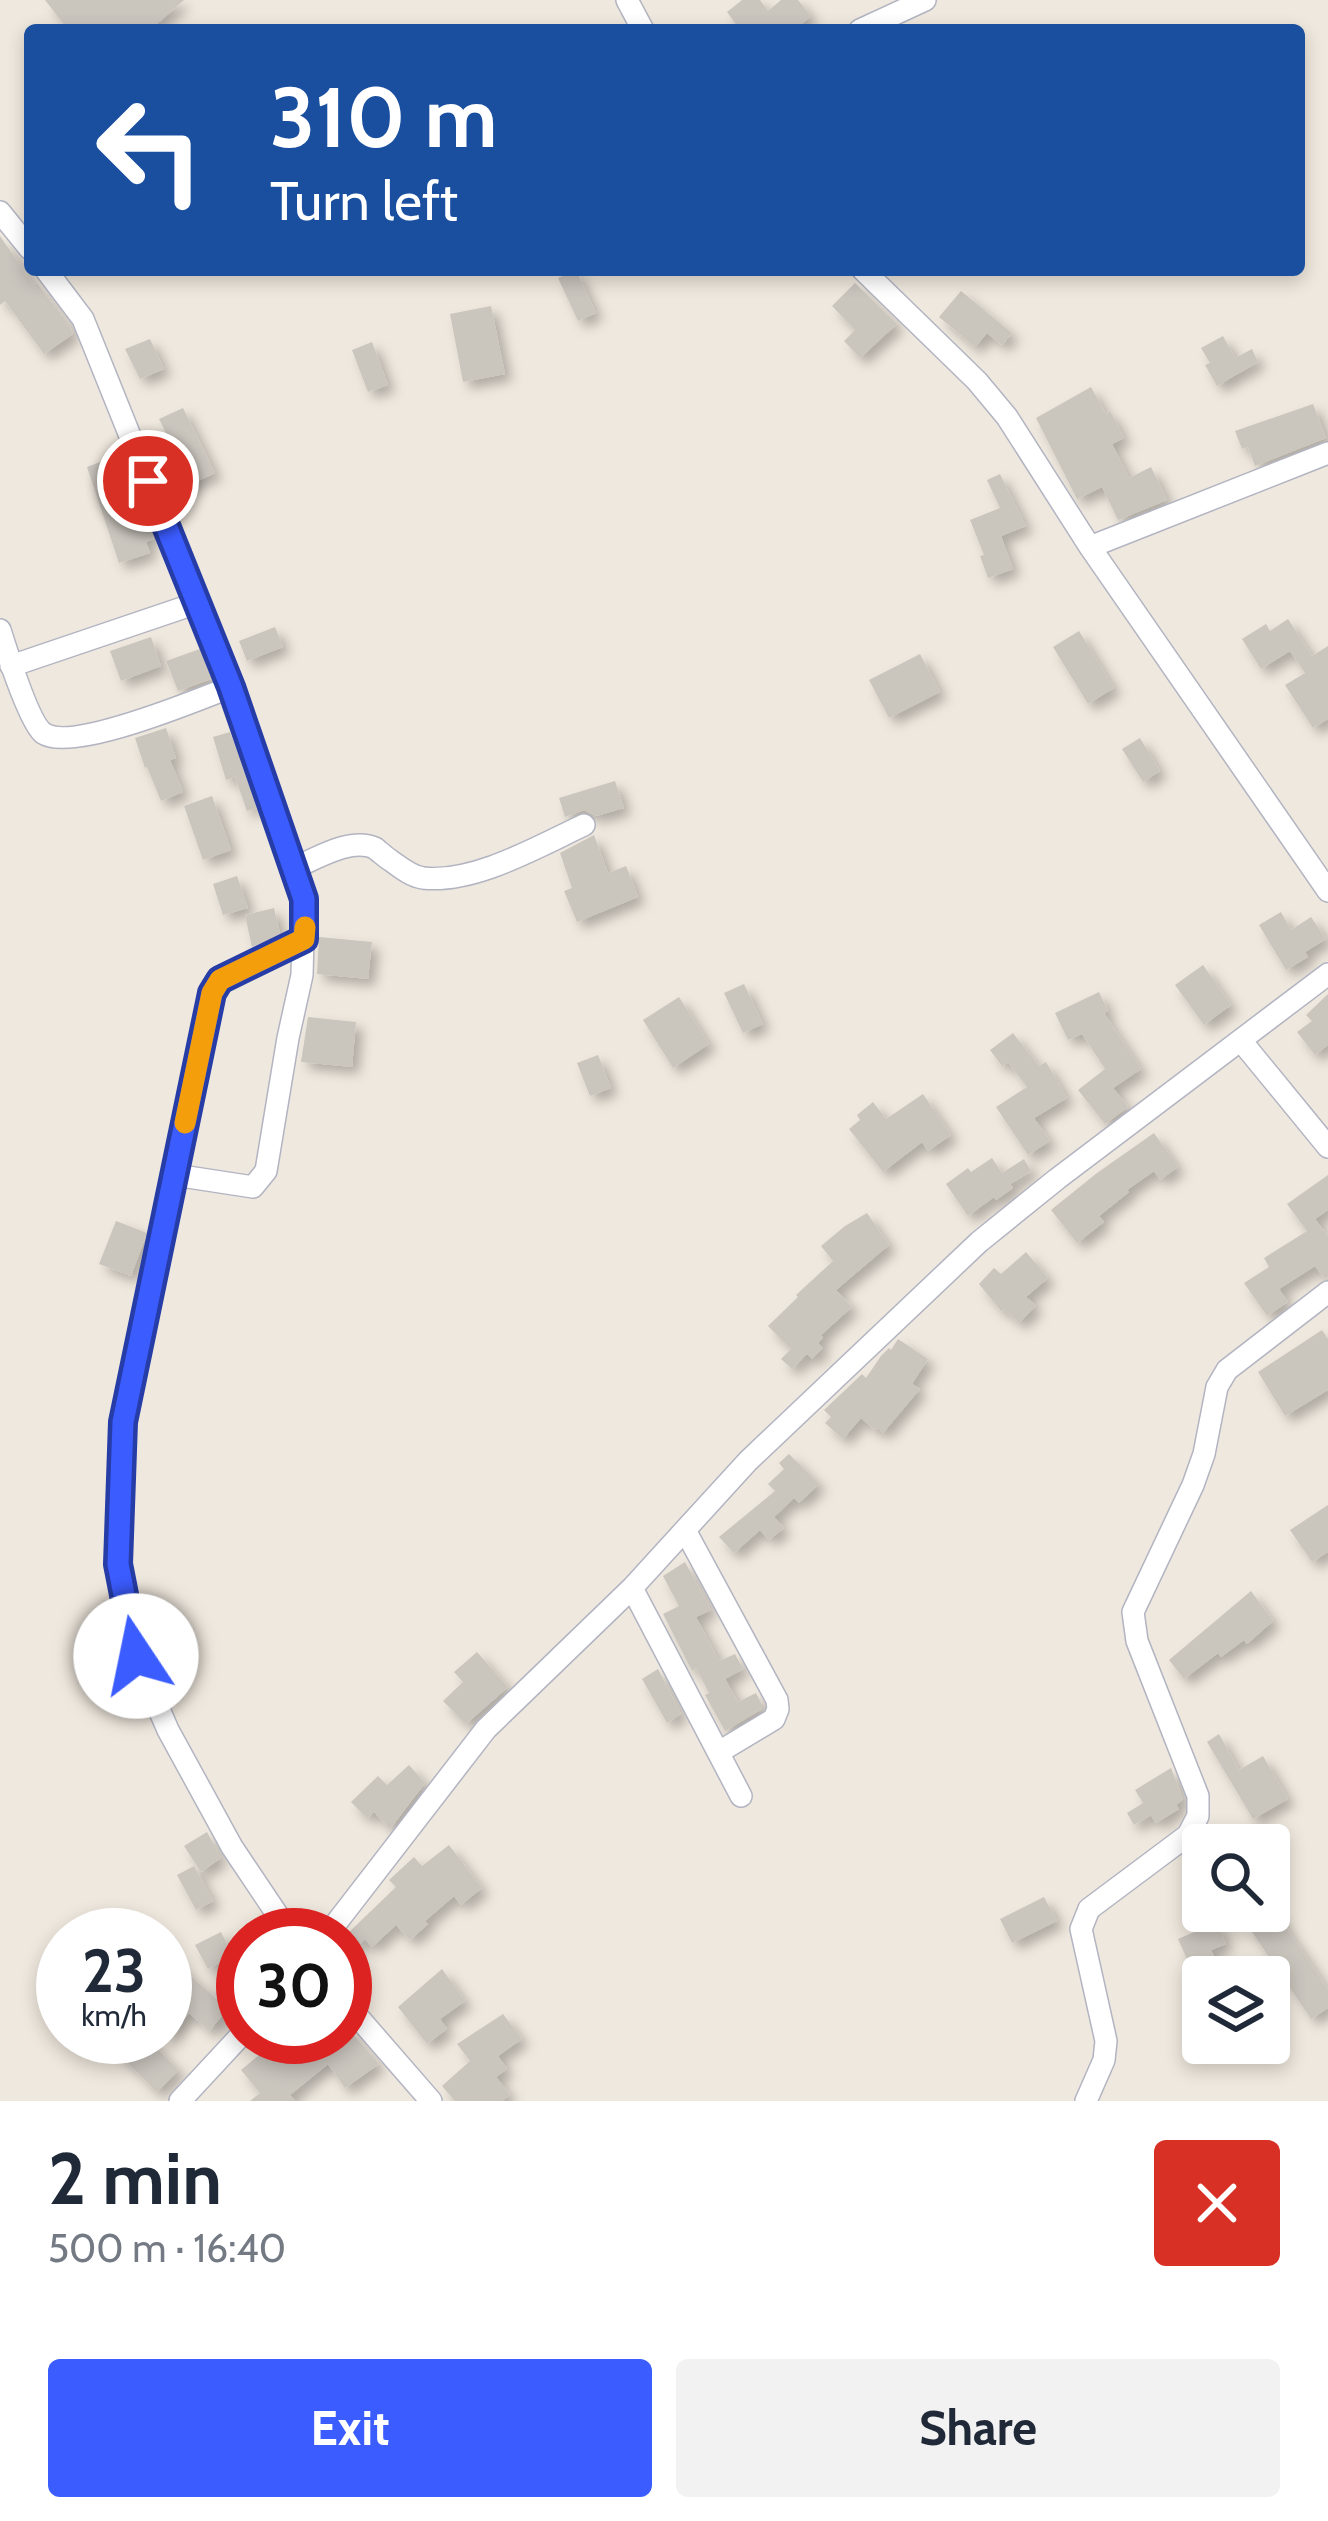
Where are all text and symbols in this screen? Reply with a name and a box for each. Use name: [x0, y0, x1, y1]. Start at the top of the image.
text: 310 m: [270, 66, 497, 168]
icon: left: [72, 72, 228, 228]
text: Turn left: [270, 168, 458, 234]
pin: [97, 430, 199, 532]
icon: arrive: [115, 448, 181, 514]
position arrow: [73, 1593, 199, 1719]
map controls: [1182, 1824, 1290, 2064]
button: search: [1182, 1824, 1290, 1932]
speed limit sign: 30: [216, 1908, 372, 2064]
text: 23: [82, 1934, 146, 2007]
button: layers: [1182, 1956, 1290, 2064]
text: km/h: [81, 1997, 147, 2034]
text: 2 min: [48, 2135, 222, 2222]
button: close: [1154, 2140, 1280, 2266]
text: 500 m · 16:40: [48, 2224, 286, 2272]
button: Exit: [48, 2359, 652, 2497]
button: Share: [676, 2359, 1280, 2497]

